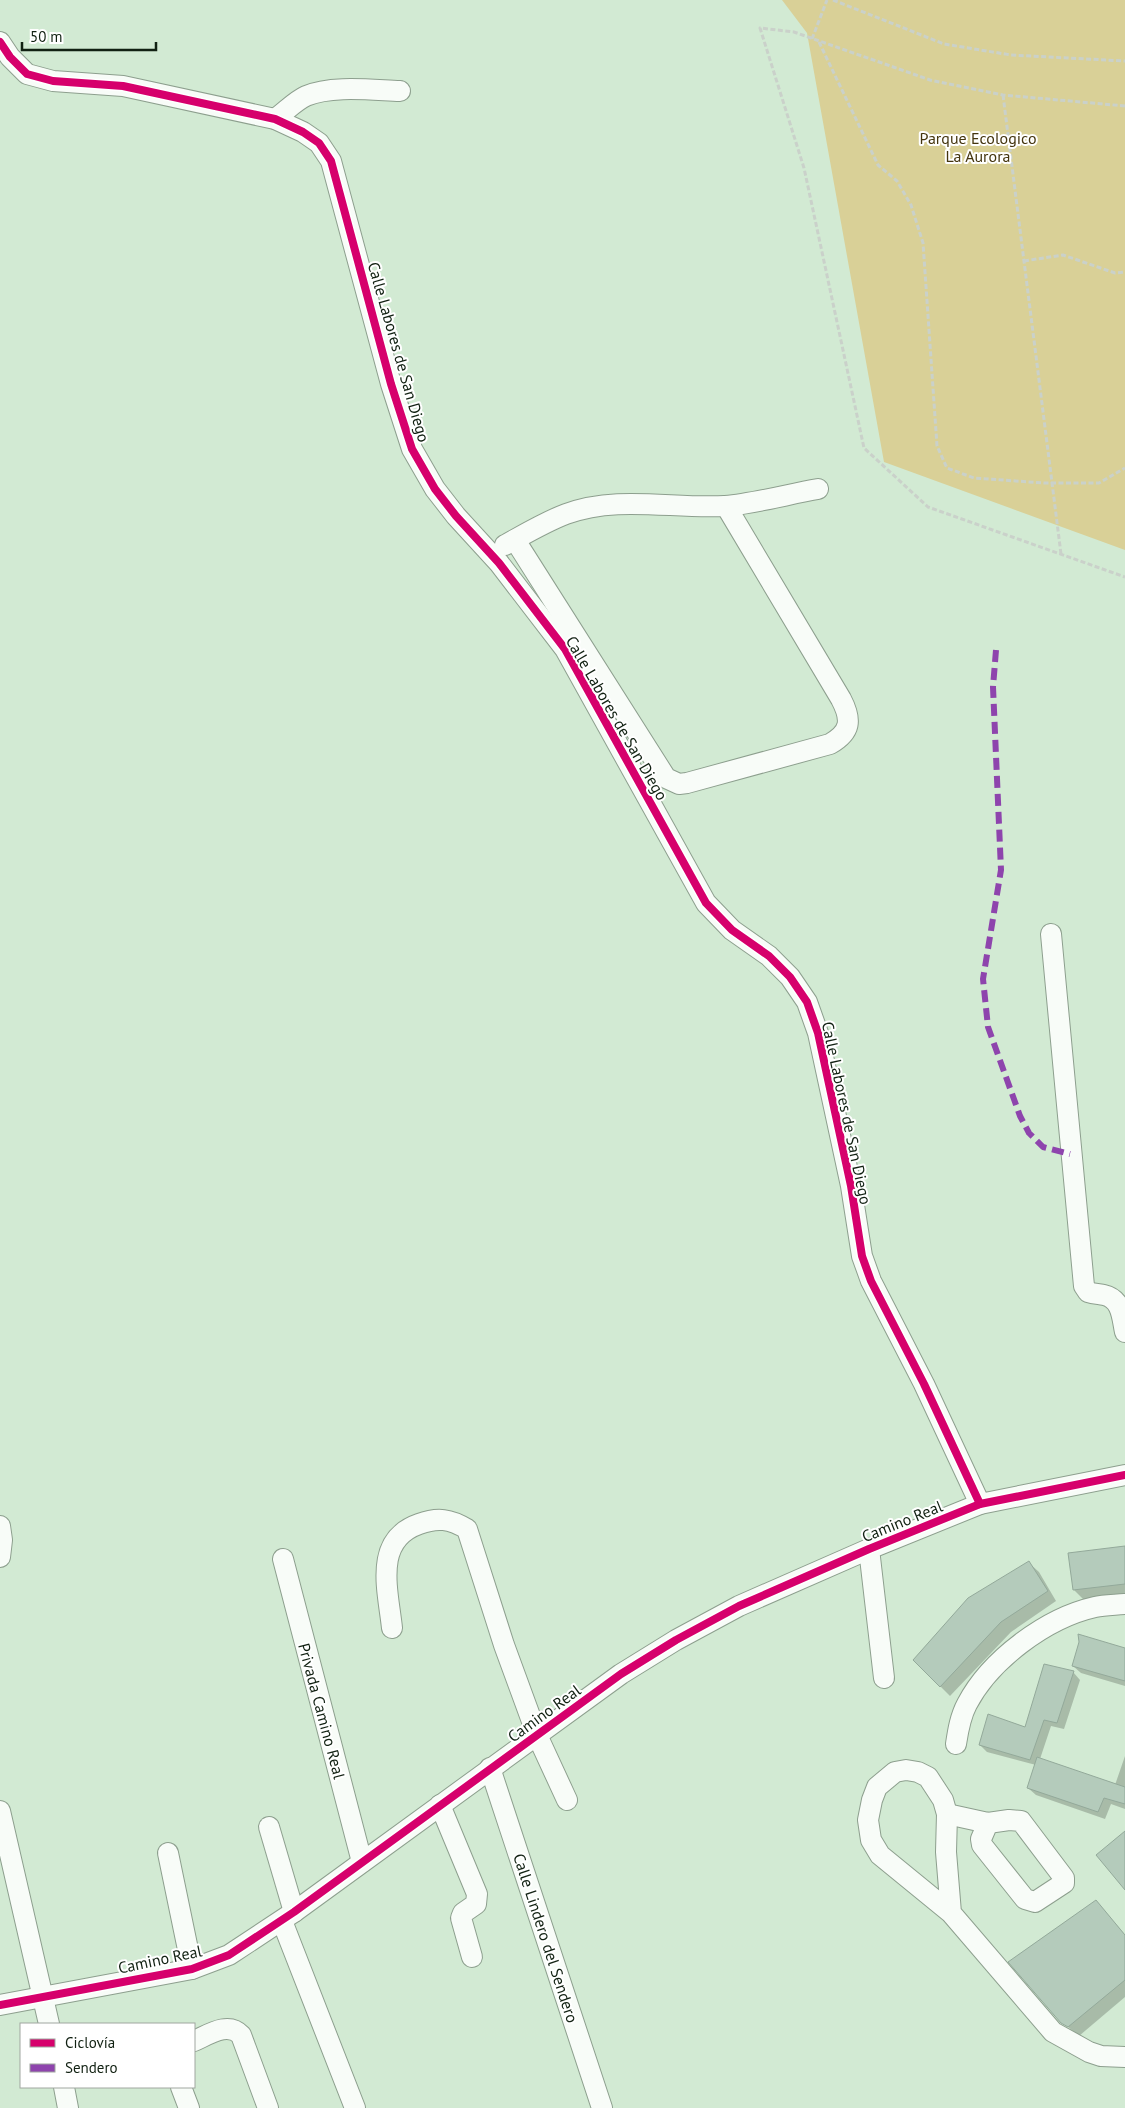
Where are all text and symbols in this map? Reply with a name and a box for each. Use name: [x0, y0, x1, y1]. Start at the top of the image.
scale bar: [22, 20, 156, 52]
text: 50 m: [30, 27, 63, 46]
park label: Parque Ecologico La Aurora: [920, 128, 1036, 166]
street label: Calle Labores de San Diego: [364, 260, 434, 444]
street label: Calle Labores de San Diego: [562, 632, 672, 804]
street label: Calle Labores de San Diego: [818, 1020, 876, 1206]
street label: Camino Real: [859, 1496, 946, 1546]
street label: Privada Camino Real: [294, 1641, 350, 1781]
street label: Camino Real: [504, 1680, 585, 1746]
street label: Calle Lindero del Sendero: [509, 1851, 583, 2025]
street label: Camino Real: [116, 1940, 204, 1978]
legend: [20, 2023, 195, 2088]
text: Ciclovía: [65, 2033, 115, 2052]
text: Sendero: [65, 2058, 118, 2077]

